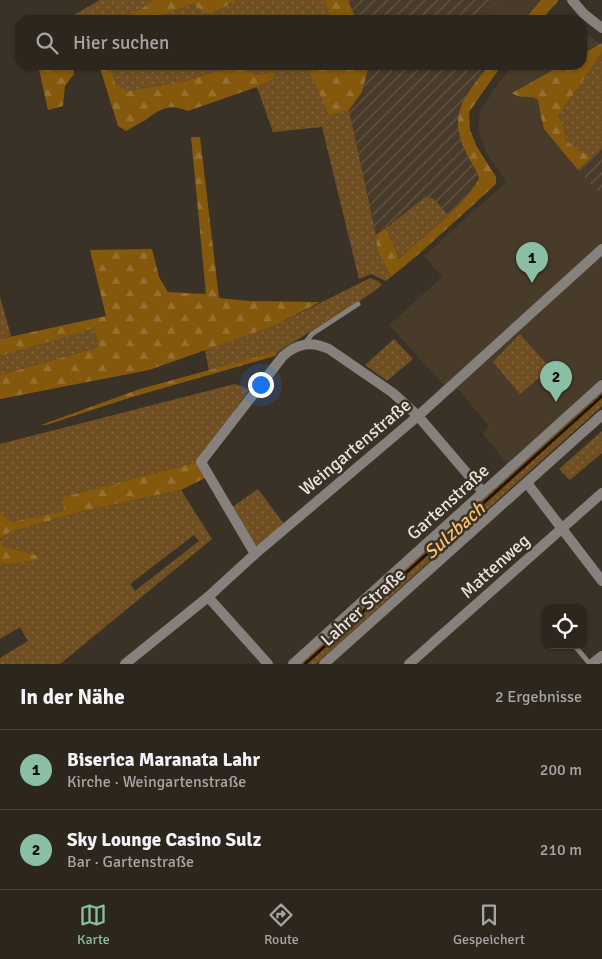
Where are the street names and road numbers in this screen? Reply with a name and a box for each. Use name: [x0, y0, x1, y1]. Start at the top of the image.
street label: Weingartenstraße: [295, 394, 415, 500]
street label: Gartenstraße: [402, 459, 494, 545]
street label: Mattenweg: [456, 529, 534, 603]
street label: Lahrer Straße: [316, 563, 410, 651]

